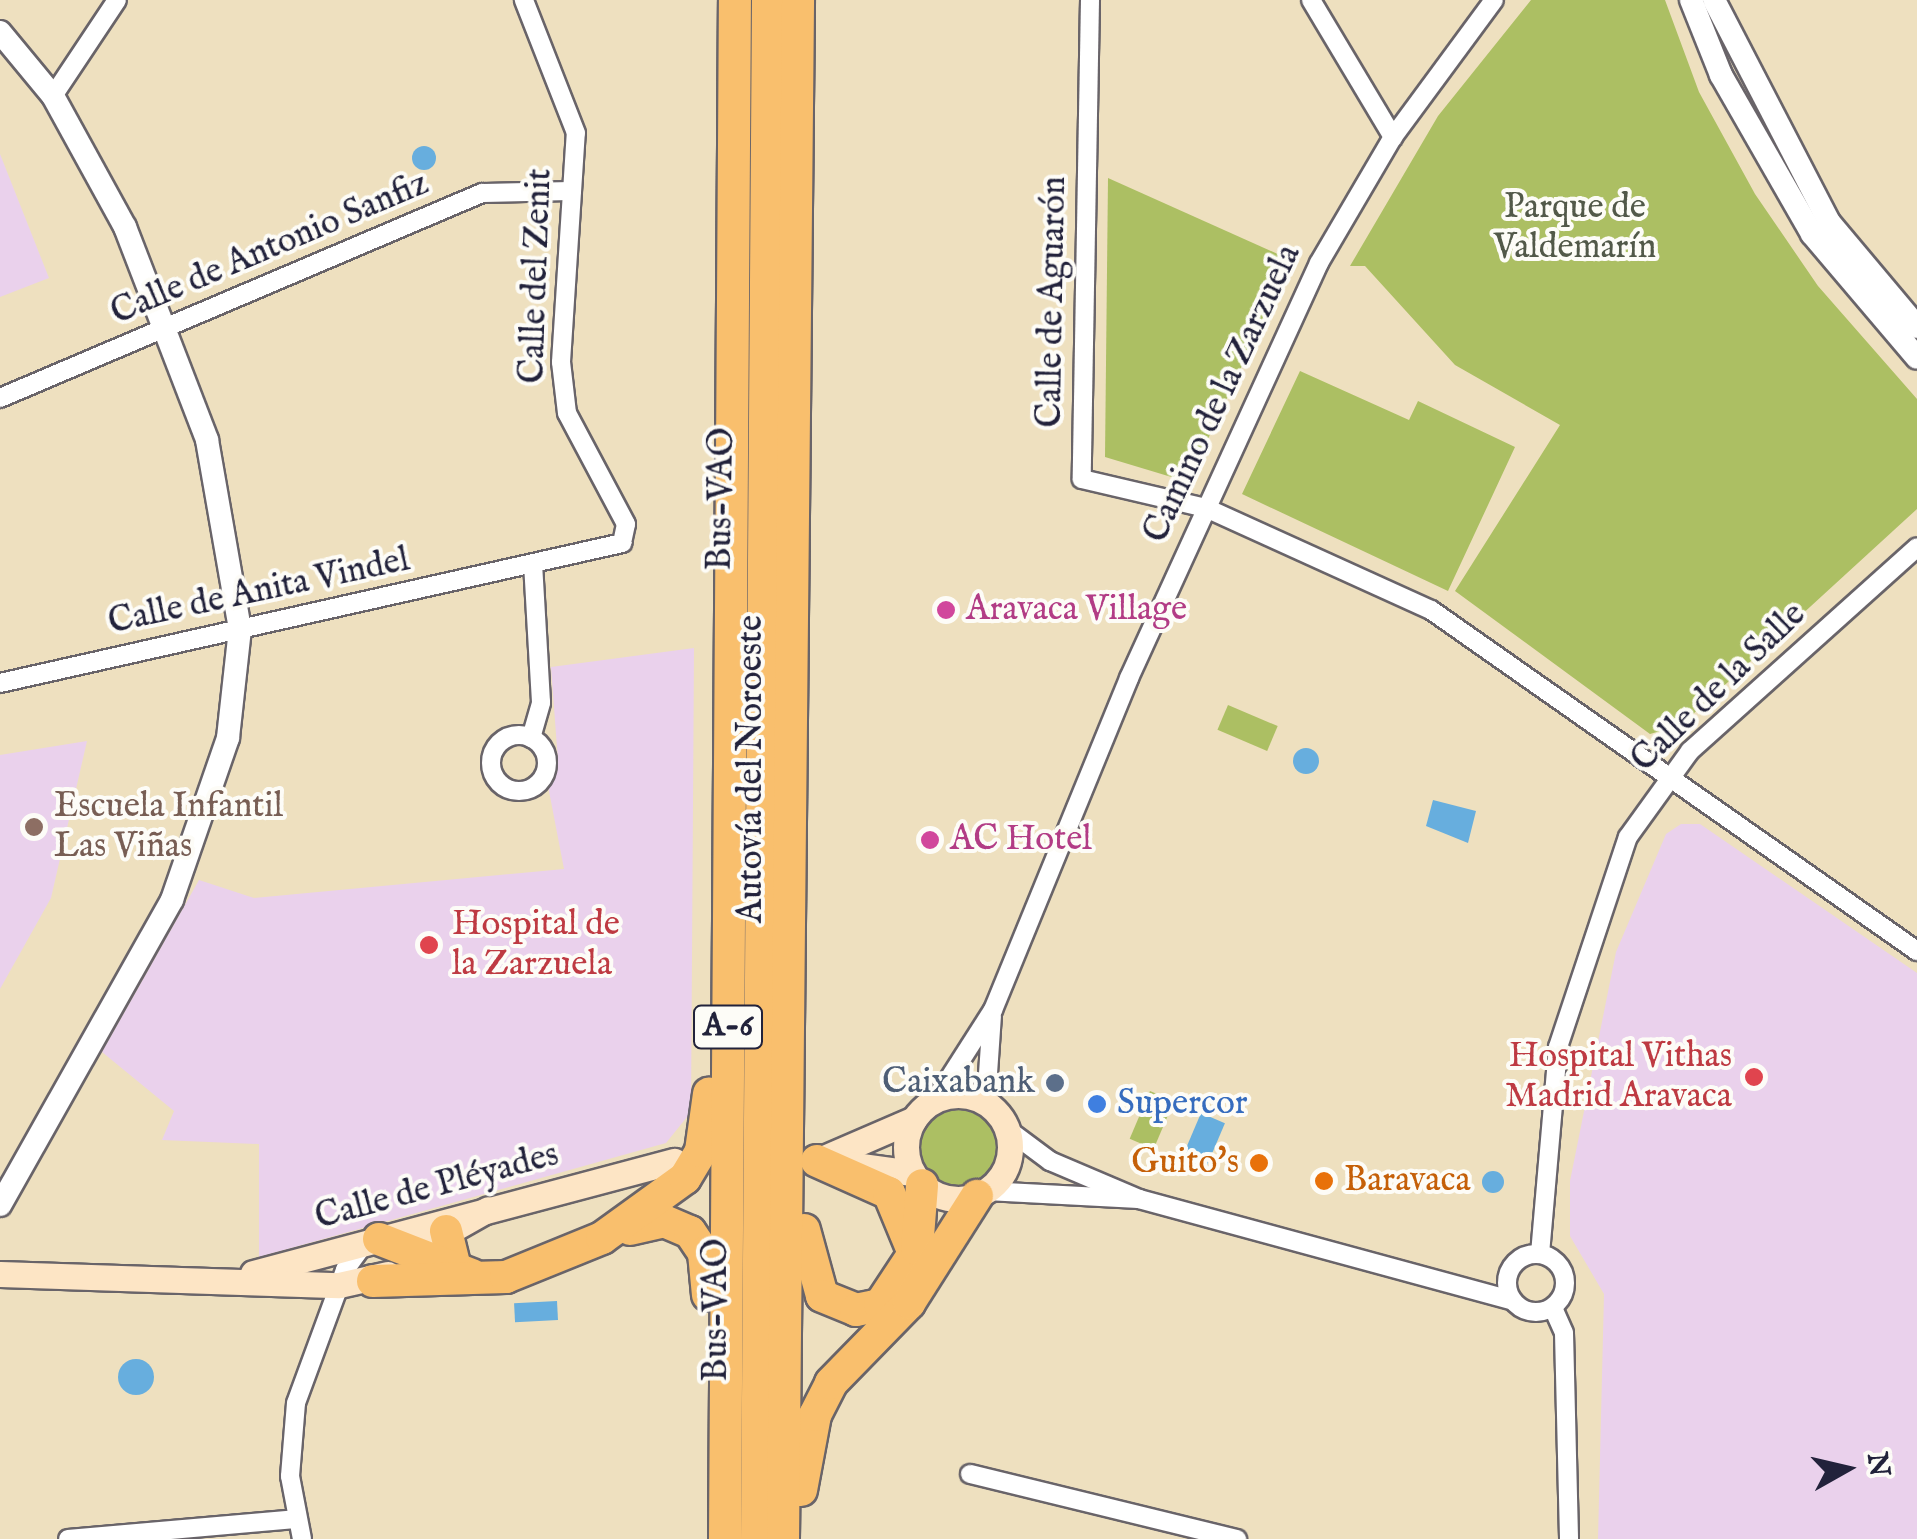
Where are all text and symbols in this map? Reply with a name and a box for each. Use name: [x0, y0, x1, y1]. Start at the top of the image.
street label: Calle de Antonio Sanfiz: [105, 163, 435, 335]
street label: Calle del Zenit: [512, 168, 562, 384]
street label: Calle de Aguarón: [1030, 176, 1076, 428]
park label: Parque de Valdemarín: [1494, 187, 1656, 269]
street label: Camino de la Zarzuela: [1135, 238, 1311, 550]
street label: Bus-VAO: [700, 427, 744, 571]
street label: Calle de Anita Vindel: [105, 540, 413, 644]
place label: Aravaca Village: [966, 589, 1187, 631]
street label: Calle de la Salle: [1623, 594, 1815, 782]
marker: Aravaca Village: [935, 599, 957, 621]
street label: Autovía del Noroeste: [731, 615, 773, 923]
place label: Escuela Infantil Las Viñas: [54, 786, 283, 868]
marker: Escuela Infantil Las Viñas: [23, 816, 45, 838]
place label: AC Hotel: [950, 819, 1092, 861]
marker: AC Hotel: [919, 829, 941, 851]
place label: Hospital de la Zarzuela: [452, 904, 620, 986]
marker: Hospital de la Zarzuela: [416, 932, 442, 958]
road number: A-6: [693, 1000, 763, 1054]
place label: Hospital Vithas Madrid Aravaca: [1505, 1036, 1732, 1118]
place label: Caixabank: [882, 1062, 1035, 1104]
marker: Hospital Vithas Madrid Aravaca: [1741, 1064, 1767, 1090]
marker: Caixabank: [1044, 1072, 1066, 1094]
place label: Supercor: [1117, 1083, 1248, 1125]
marker: Supercor: [1086, 1093, 1108, 1115]
street label: Calle de Pléyades: [311, 1134, 563, 1240]
place label: Guito's: [1131, 1142, 1239, 1184]
marker: Guito's: [1248, 1152, 1270, 1174]
place label: Baravaca: [1344, 1160, 1471, 1202]
marker: Baravaca: [1313, 1170, 1335, 1192]
street label: Bus-VAO: [696, 1238, 738, 1382]
north arrow: [1797, 1419, 1897, 1519]
text: N: [1858, 1450, 1896, 1479]

